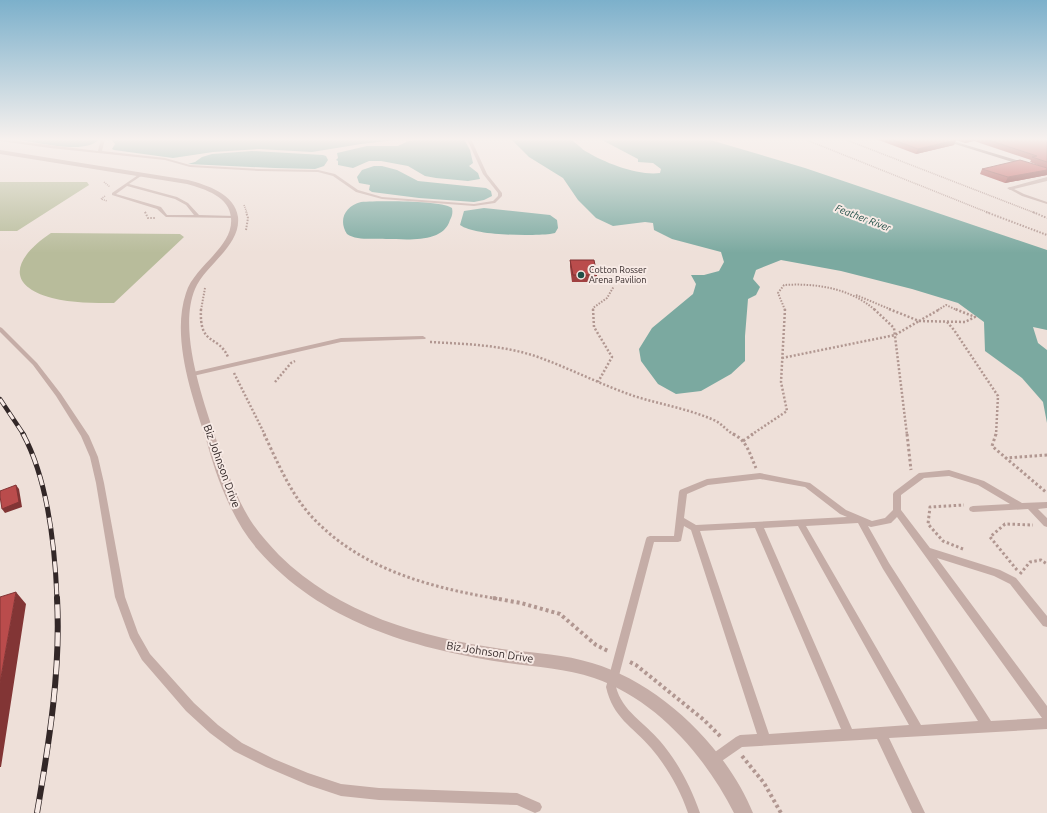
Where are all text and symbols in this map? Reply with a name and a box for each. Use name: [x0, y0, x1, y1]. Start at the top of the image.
water label: Feather River: [834, 202, 893, 234]
place label: Cotton Rosser Arena Pavilion: [589, 265, 647, 285]
marker: Cotton Rosser Arena Pavilion: [576, 270, 586, 280]
street label: Biz Johnson Drive: [201, 423, 243, 509]
street label: Biz Johnson Drive: [446, 639, 534, 665]

